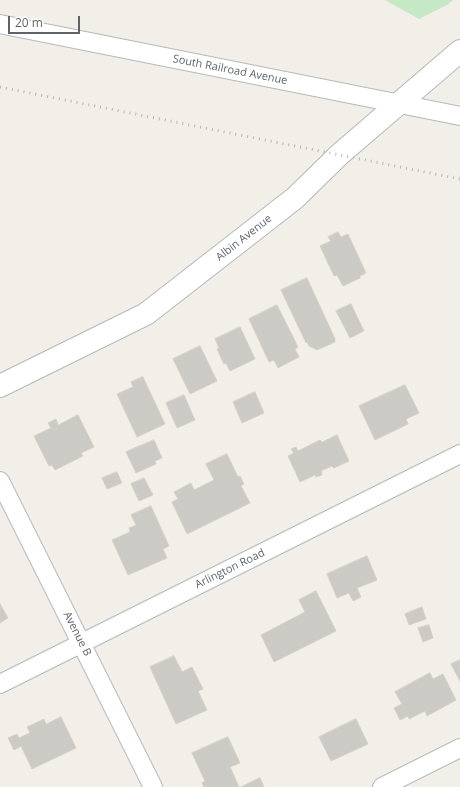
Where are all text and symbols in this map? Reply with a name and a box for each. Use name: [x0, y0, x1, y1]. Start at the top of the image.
scale bar: [10, 8, 82, 34]
text: 20 m: [15, 14, 43, 31]
street label: South Railroad Avenue: [172, 52, 288, 88]
street label: Albin Avenue: [213, 212, 275, 264]
street label: Arlington Road: [193, 546, 267, 592]
street label: Avenue B: [60, 610, 94, 658]

